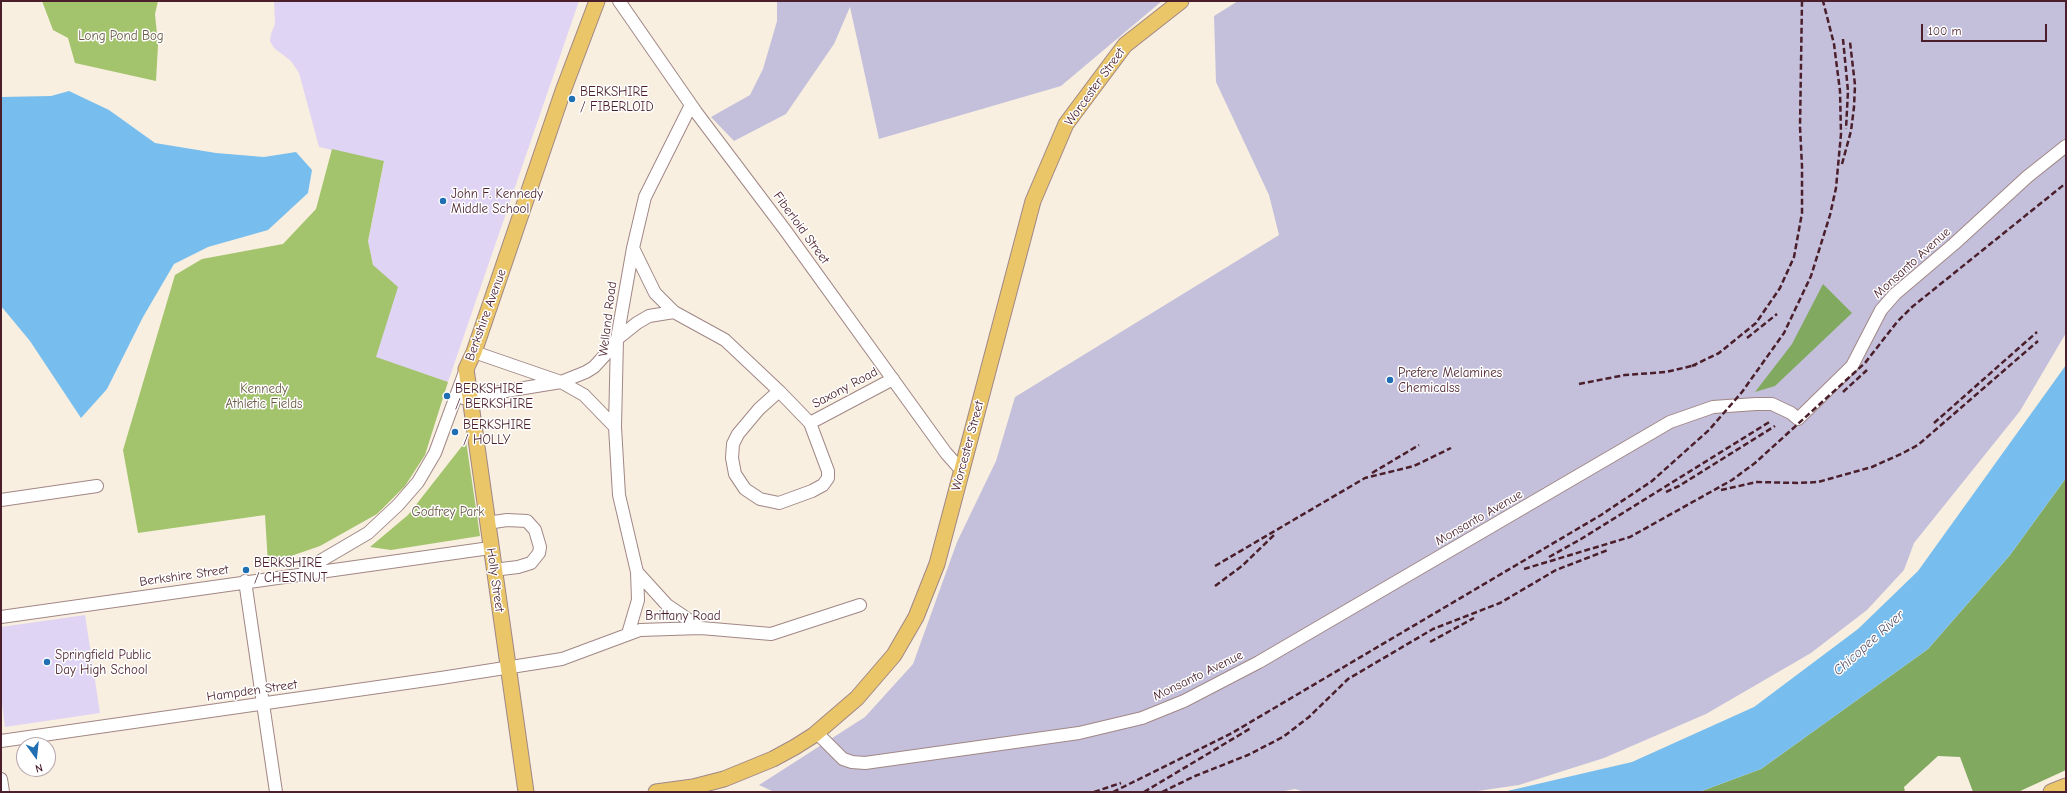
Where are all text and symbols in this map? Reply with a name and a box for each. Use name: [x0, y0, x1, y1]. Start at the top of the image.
scale bar: [1923, 16, 2049, 42]
text: 100 m: [1928, 24, 1961, 38]
park label: Long Pond Bog: [78, 28, 164, 44]
street label: Worcester Street: [1062, 45, 1128, 129]
place label: BERKSHIRE / FIBERLOID: [580, 84, 654, 115]
marker: BERKSHIRE / FIBERLOID: [567, 94, 577, 104]
place label: John F. Kennedy Middle School: [451, 186, 543, 217]
street label: Fiberloid Street: [770, 189, 832, 267]
marker: John F. Kennedy Middle School: [438, 196, 448, 206]
street label: Monsanto Avenue: [1870, 224, 1954, 302]
street label: Berkshire Avenue: [462, 267, 510, 363]
street label: Welland Road: [596, 280, 620, 358]
street label: Saxony Road: [810, 364, 880, 412]
place label: Prefere Melamines Chemicalss: [1398, 365, 1502, 396]
marker: Prefere Melamines Chemicalss: [1385, 375, 1395, 385]
park label: Kennedy Athletic Fields: [226, 381, 302, 412]
place label: BERKSHIRE / BERKSHIRE: [455, 381, 533, 412]
marker: BERKSHIRE / BERKSHIRE: [442, 391, 452, 401]
street label: Worcester Street: [948, 399, 988, 493]
place label: BERKSHIRE / HOLLY: [463, 417, 531, 448]
marker: BERKSHIRE / HOLLY: [450, 427, 460, 437]
street label: Monsanto Avenue: [1433, 487, 1525, 549]
park label: Godfrey Park: [411, 504, 485, 520]
street label: Holly Street: [483, 547, 507, 613]
place label: BERKSHIRE / CHESTNUT: [254, 555, 328, 586]
street label: Berkshire Street: [139, 562, 229, 590]
marker: BERKSHIRE / CHESTNUT: [241, 565, 251, 575]
water label: Chicopee River: [1830, 607, 1908, 679]
street label: Brittany Road: [645, 608, 721, 624]
place label: Springfield Public Day High School: [55, 647, 151, 678]
street label: Monsanto Avenue: [1150, 647, 1246, 705]
marker: Springfield Public Day High School: [42, 657, 52, 667]
street label: Hampden Street: [206, 677, 298, 705]
north arrow: [16, 737, 56, 777]
text: N: [34, 761, 44, 775]

